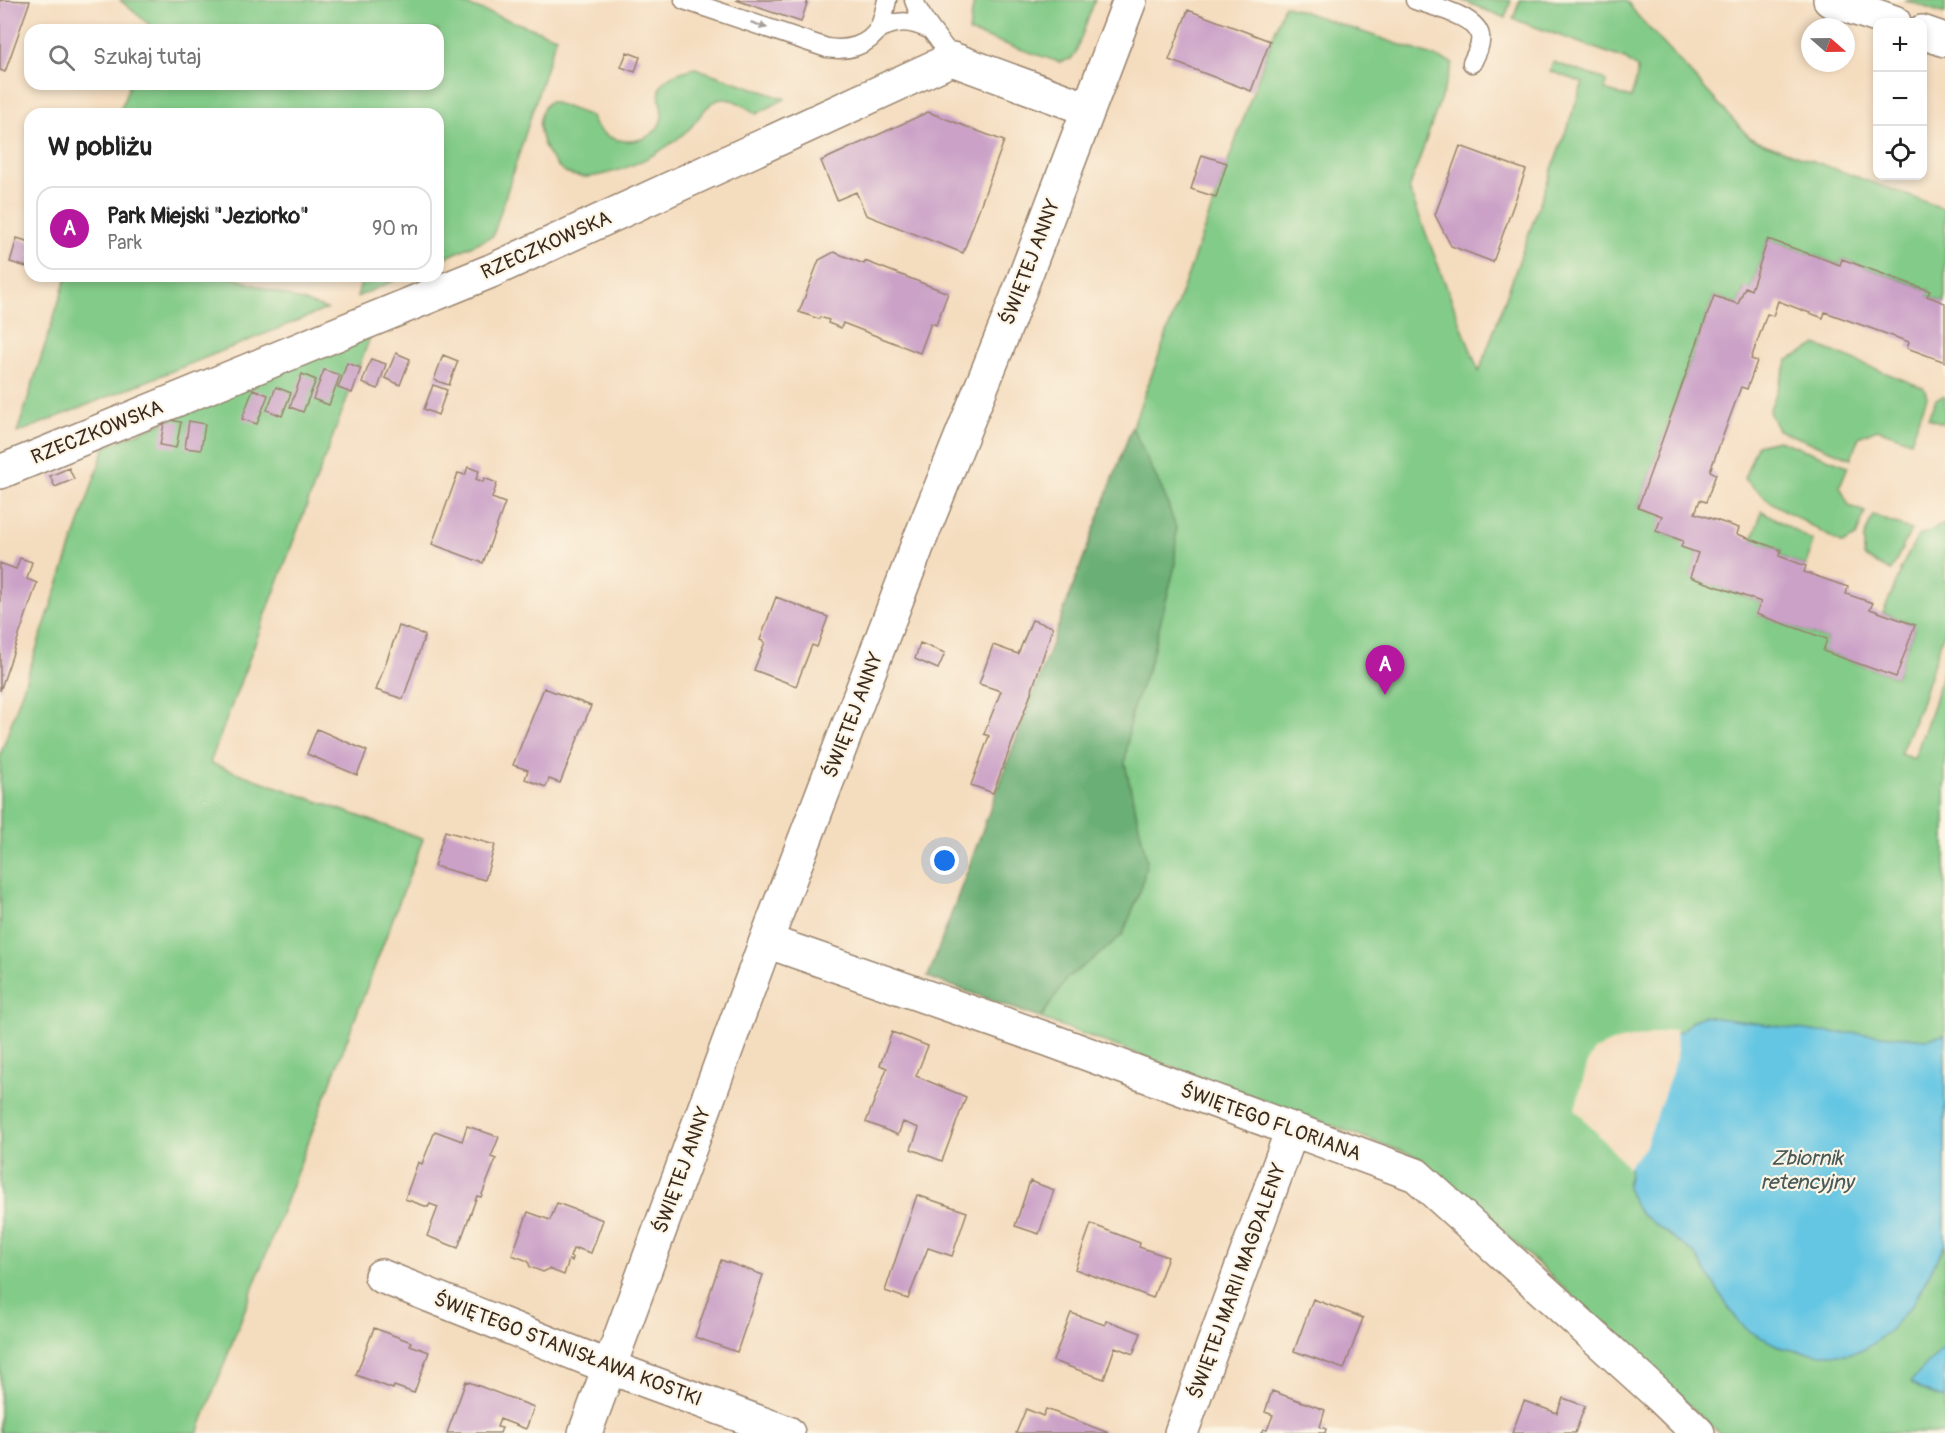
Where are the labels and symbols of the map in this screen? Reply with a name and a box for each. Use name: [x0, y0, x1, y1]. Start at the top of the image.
north arrow: [1801, 18, 1855, 72]
one-way arrow: [750, 21, 768, 31]
street label: ŚWIĘTEJ ANNY: [995, 195, 1066, 328]
street label: RZECZKOWSKA: [477, 205, 615, 285]
street label: RZECZKOWSKA: [27, 394, 167, 470]
pin: A: [1366, 646, 1404, 695]
street label: ŚWIĘTEJ ANNY: [818, 648, 889, 781]
your location: [930, 846, 959, 875]
street label: ŚWIĘTEGO FLORIANA: [1177, 1078, 1365, 1166]
street label: ŚWIĘTEJ ANNY: [648, 1103, 717, 1237]
water label: Zbiornik retencyjny: [1761, 1145, 1856, 1196]
street label: ŚWIĘTEJ MARII MAGDALENY: [1183, 1159, 1291, 1402]
street label: ŚWIĘTEGO STANISŁAWA KOSTKI: [430, 1286, 706, 1412]

